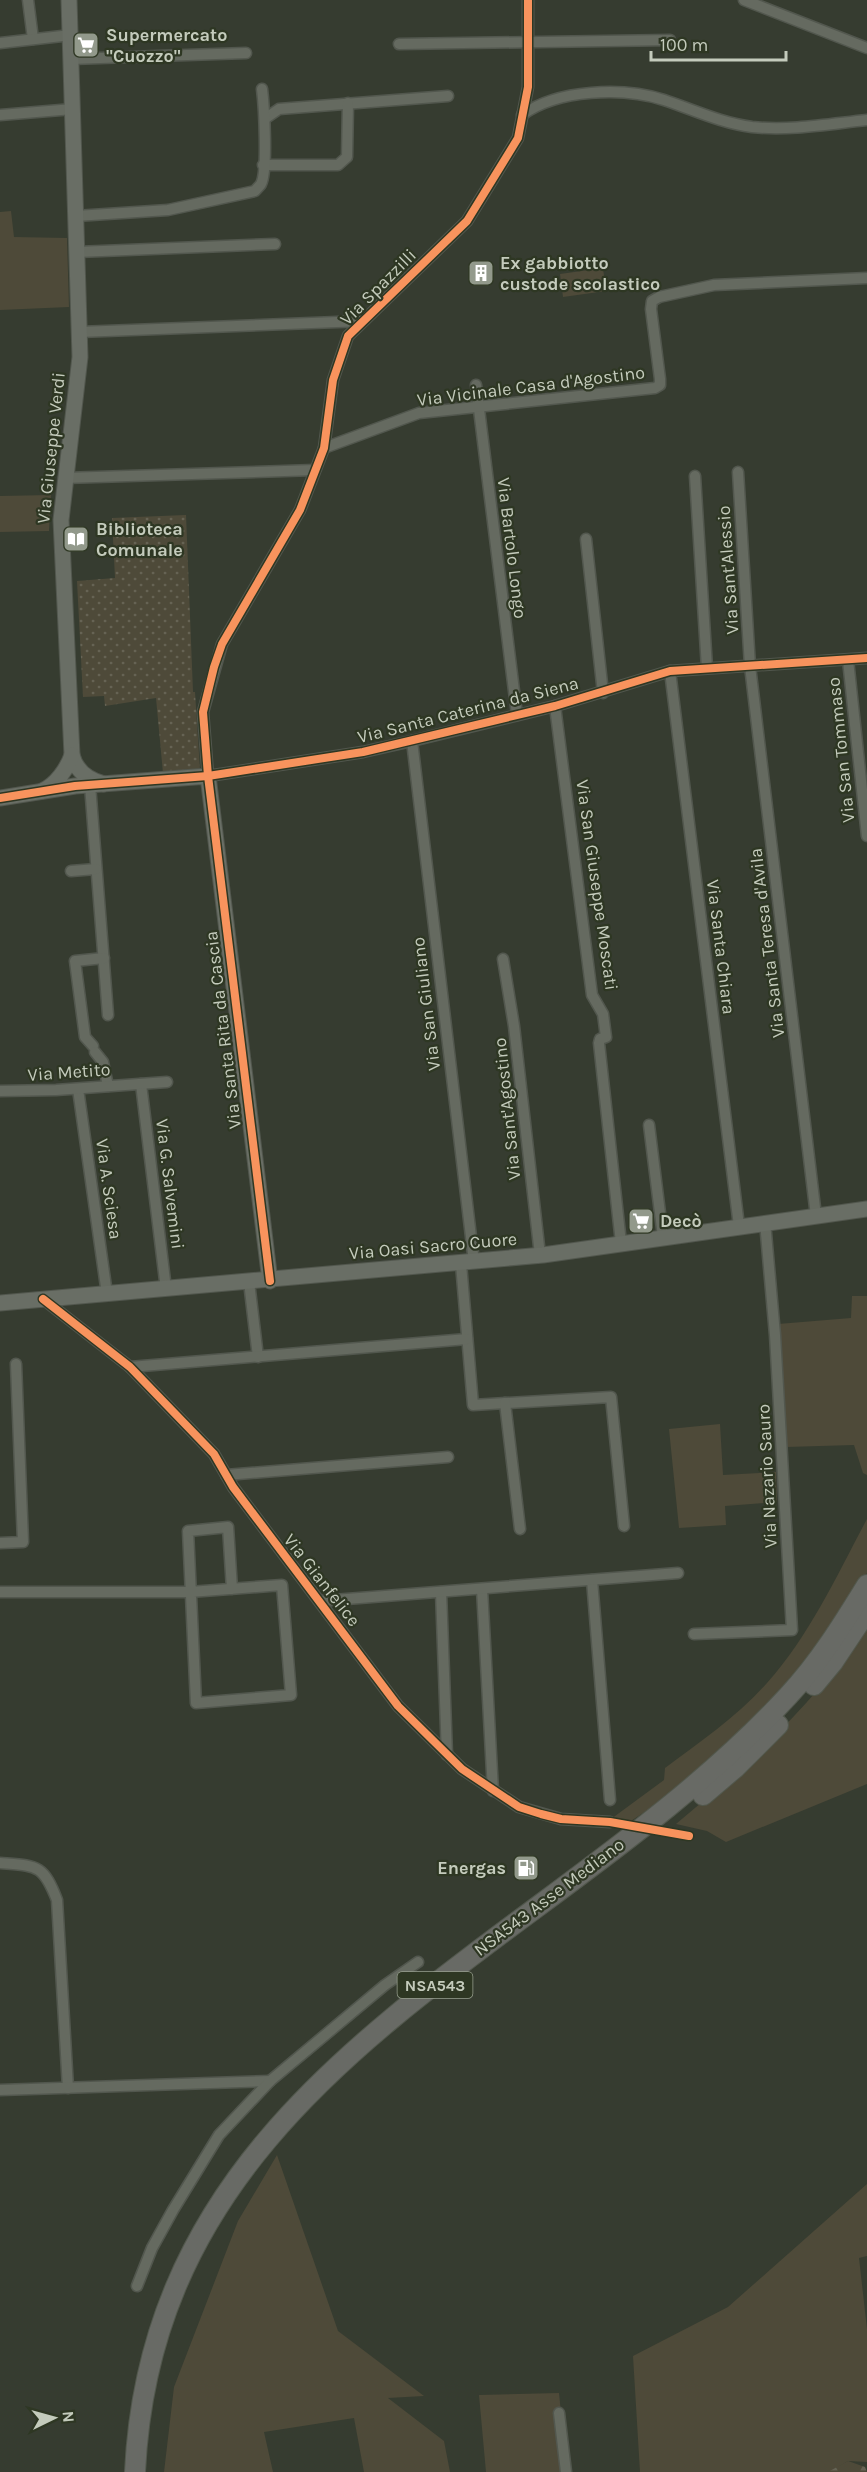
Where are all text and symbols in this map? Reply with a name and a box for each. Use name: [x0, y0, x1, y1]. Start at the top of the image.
place label: Supermercato "Cuozzo": [106, 24, 227, 67]
scale bar: [651, 24, 786, 62]
supermarket icon: Supermercato "Cuozzo": [71, 30, 101, 60]
text: 100 m: [660, 34, 708, 56]
street label: Via Spazzilli: [335, 244, 421, 330]
place label: Ex gabbiotto custode scolastico: [500, 252, 660, 295]
building icon: Ex gabbiotto custode scolastico: [466, 258, 496, 288]
street label: Via Vicinale Casa d'Agostino: [416, 361, 646, 411]
street label: Via Giuseppe Verdi: [32, 371, 70, 525]
street label: Via Bartolo Longo: [492, 476, 532, 620]
street label: Via Sant'Alessio: [713, 505, 743, 635]
place label: Biblioteca Comunale: [96, 518, 183, 561]
library icon: Biblioteca Comunale: [61, 524, 91, 554]
street label: Via Santa Caterina da Siena: [355, 672, 581, 748]
street label: Via San Tommaso: [822, 676, 860, 824]
street label: Via San Giuseppe Moscati: [571, 778, 623, 992]
street label: Via Santa Teresa d'Avila: [744, 847, 790, 1039]
street label: Via Santa Chiara: [702, 878, 740, 1016]
street label: Via Santa Rita da Cascia: [200, 930, 246, 1130]
street label: Via San Giuliano: [407, 936, 445, 1072]
street label: Via Sant'Agostino: [489, 1037, 525, 1181]
street label: Via Metito: [27, 1058, 111, 1086]
street label: Via G. Salvemini: [151, 1117, 189, 1251]
street label: Via A. Sciesa: [91, 1137, 127, 1241]
supermarket icon: Decò: [626, 1206, 656, 1236]
place label: Decò: [660, 1210, 702, 1232]
street label: Via Oasi Sacro Cuore: [348, 1228, 518, 1264]
street label: Via Nazario Sauro: [752, 1403, 782, 1549]
street label: Via Gianfelice: [279, 1529, 365, 1631]
street label: NSA543 Asse Mediano: [469, 1833, 629, 1961]
fuel station icon: Energas: [511, 1853, 541, 1883]
place label: Energas: [437, 1857, 506, 1879]
road number: NSA543: [398, 1972, 472, 1998]
north arrow: [24, 2388, 84, 2448]
text: N: [58, 2410, 78, 2423]

